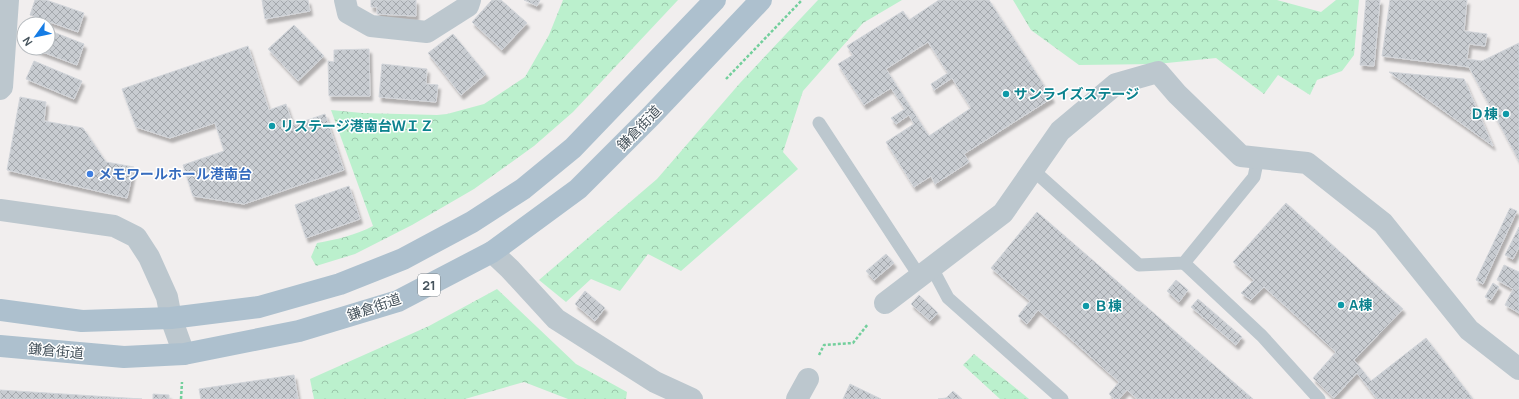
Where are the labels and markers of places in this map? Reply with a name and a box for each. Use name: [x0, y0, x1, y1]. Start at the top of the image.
place label: サンライズステージ: [1014, 84, 1139, 103]
marker: サンライズステージ: [1001, 89, 1011, 99]
place label: Ｄ棟: [1470, 104, 1498, 123]
marker: Ｄ棟: [1501, 109, 1511, 119]
place label: リステージ港南台ＷＩＺ: [280, 116, 434, 135]
marker: リステージ港南台ＷＩＺ: [267, 121, 277, 131]
place label: メモワールホール港南台: [98, 164, 252, 183]
marker: メモワールホール港南台: [85, 169, 95, 179]
place label: A棟: [1349, 295, 1372, 314]
place label: Ｂ棟: [1094, 296, 1122, 315]
marker: A棟: [1336, 300, 1346, 310]
marker: Ｂ棟: [1081, 301, 1091, 311]

